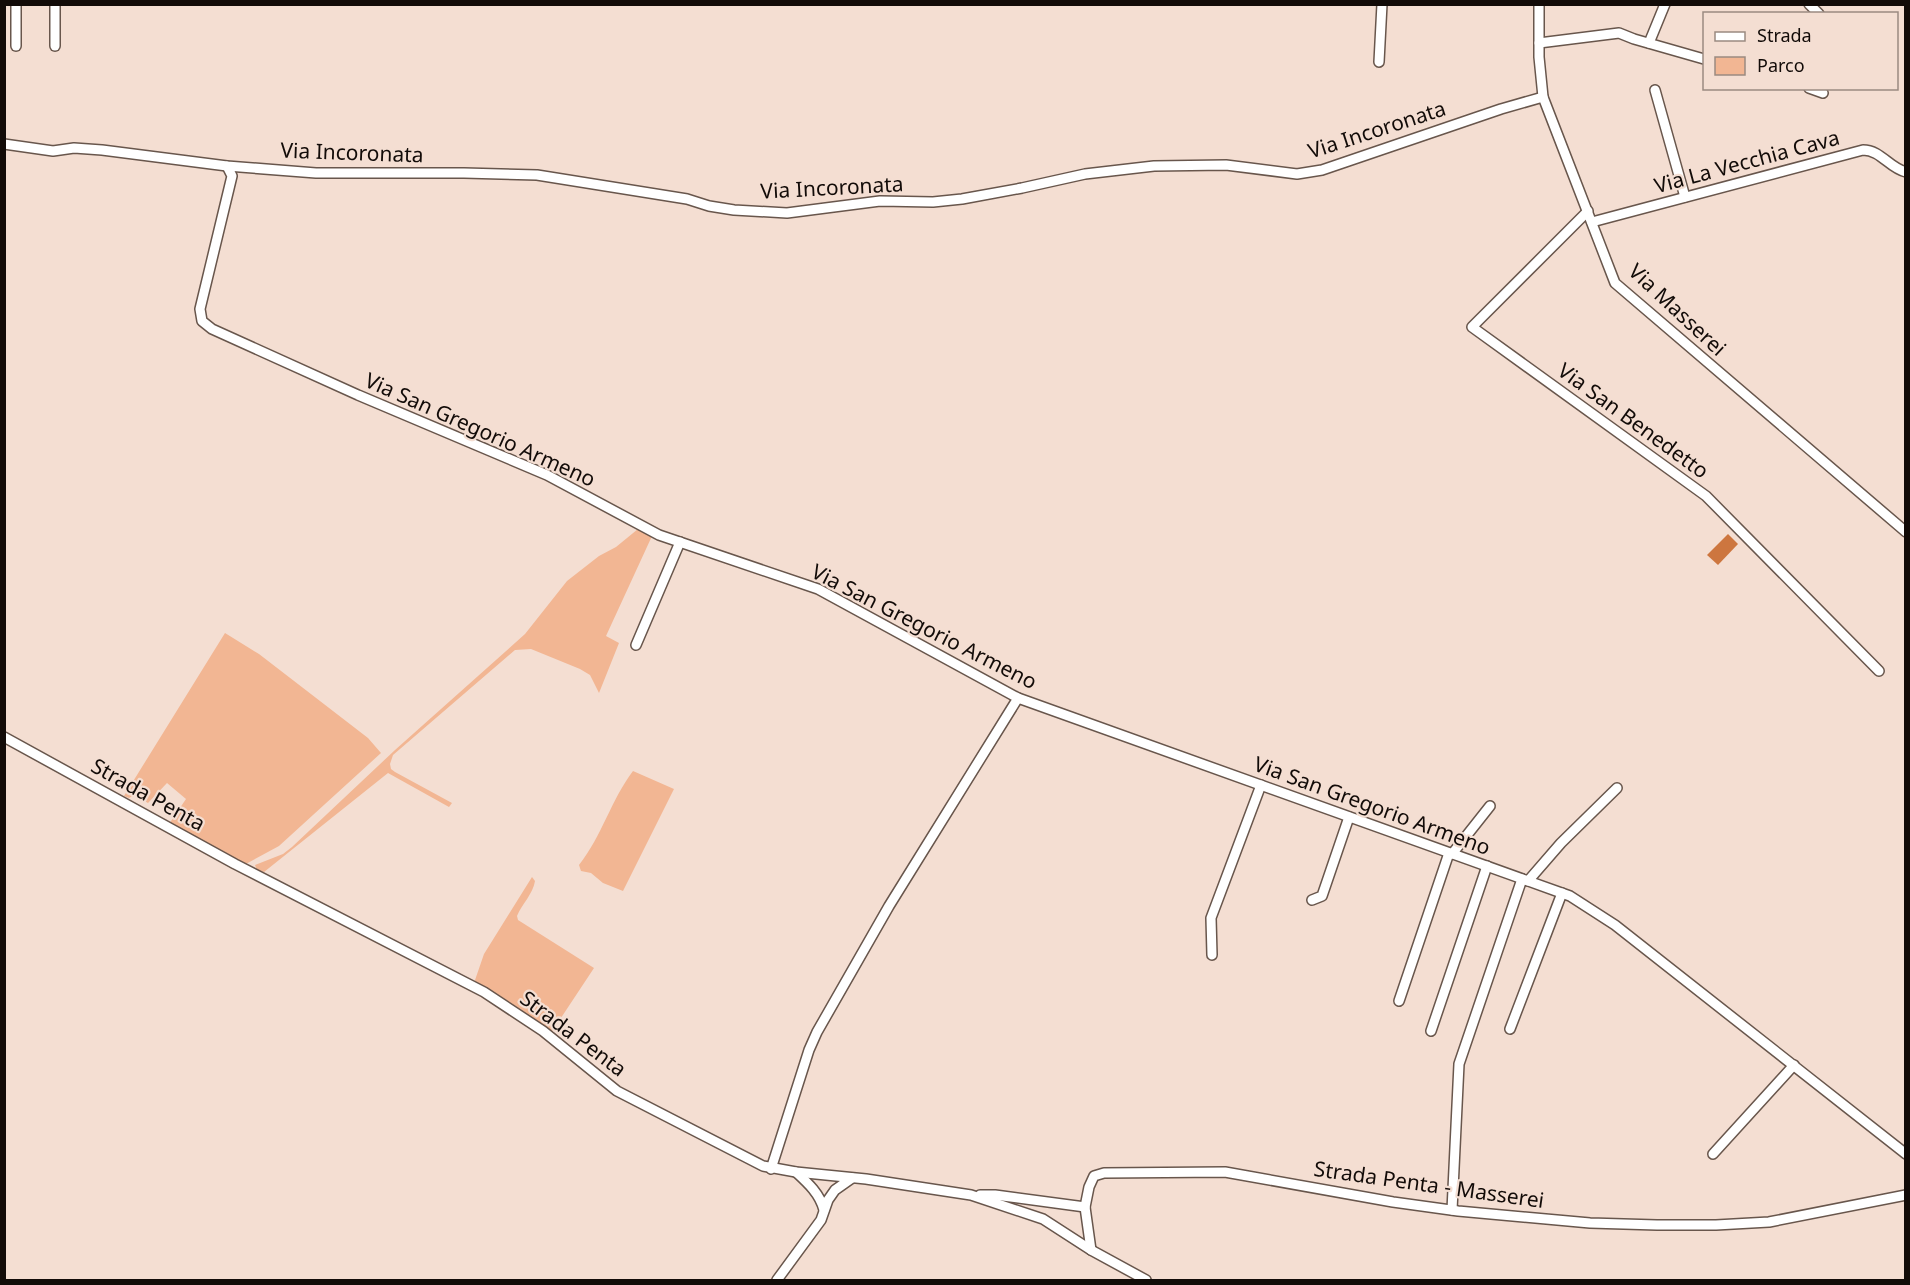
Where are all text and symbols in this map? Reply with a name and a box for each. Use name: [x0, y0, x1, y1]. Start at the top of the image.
legend: [1703, 12, 1898, 90]
text: Strada: [1757, 23, 1812, 47]
text: Parco: [1757, 53, 1805, 77]
street label: Via Incoronata: [1304, 94, 1449, 164]
street label: Via La Vecchia Cava: [1651, 123, 1843, 199]
street label: Via Incoronata: [280, 136, 424, 168]
street label: Via Incoronata: [760, 169, 904, 205]
street label: Via Masserei: [1623, 257, 1732, 362]
street label: Via San Benedetto: [1553, 356, 1715, 484]
street label: Via San Gregorio Armeno: [361, 366, 600, 493]
street label: Via San Gregorio Armeno: [807, 557, 1042, 695]
street label: Via San Gregorio Armeno: [1250, 749, 1494, 861]
street label: Strada Penta: [87, 751, 210, 837]
street label: Strada Penta: [515, 984, 632, 1082]
street label: Strada Penta - Masserei: [1312, 1154, 1546, 1214]

